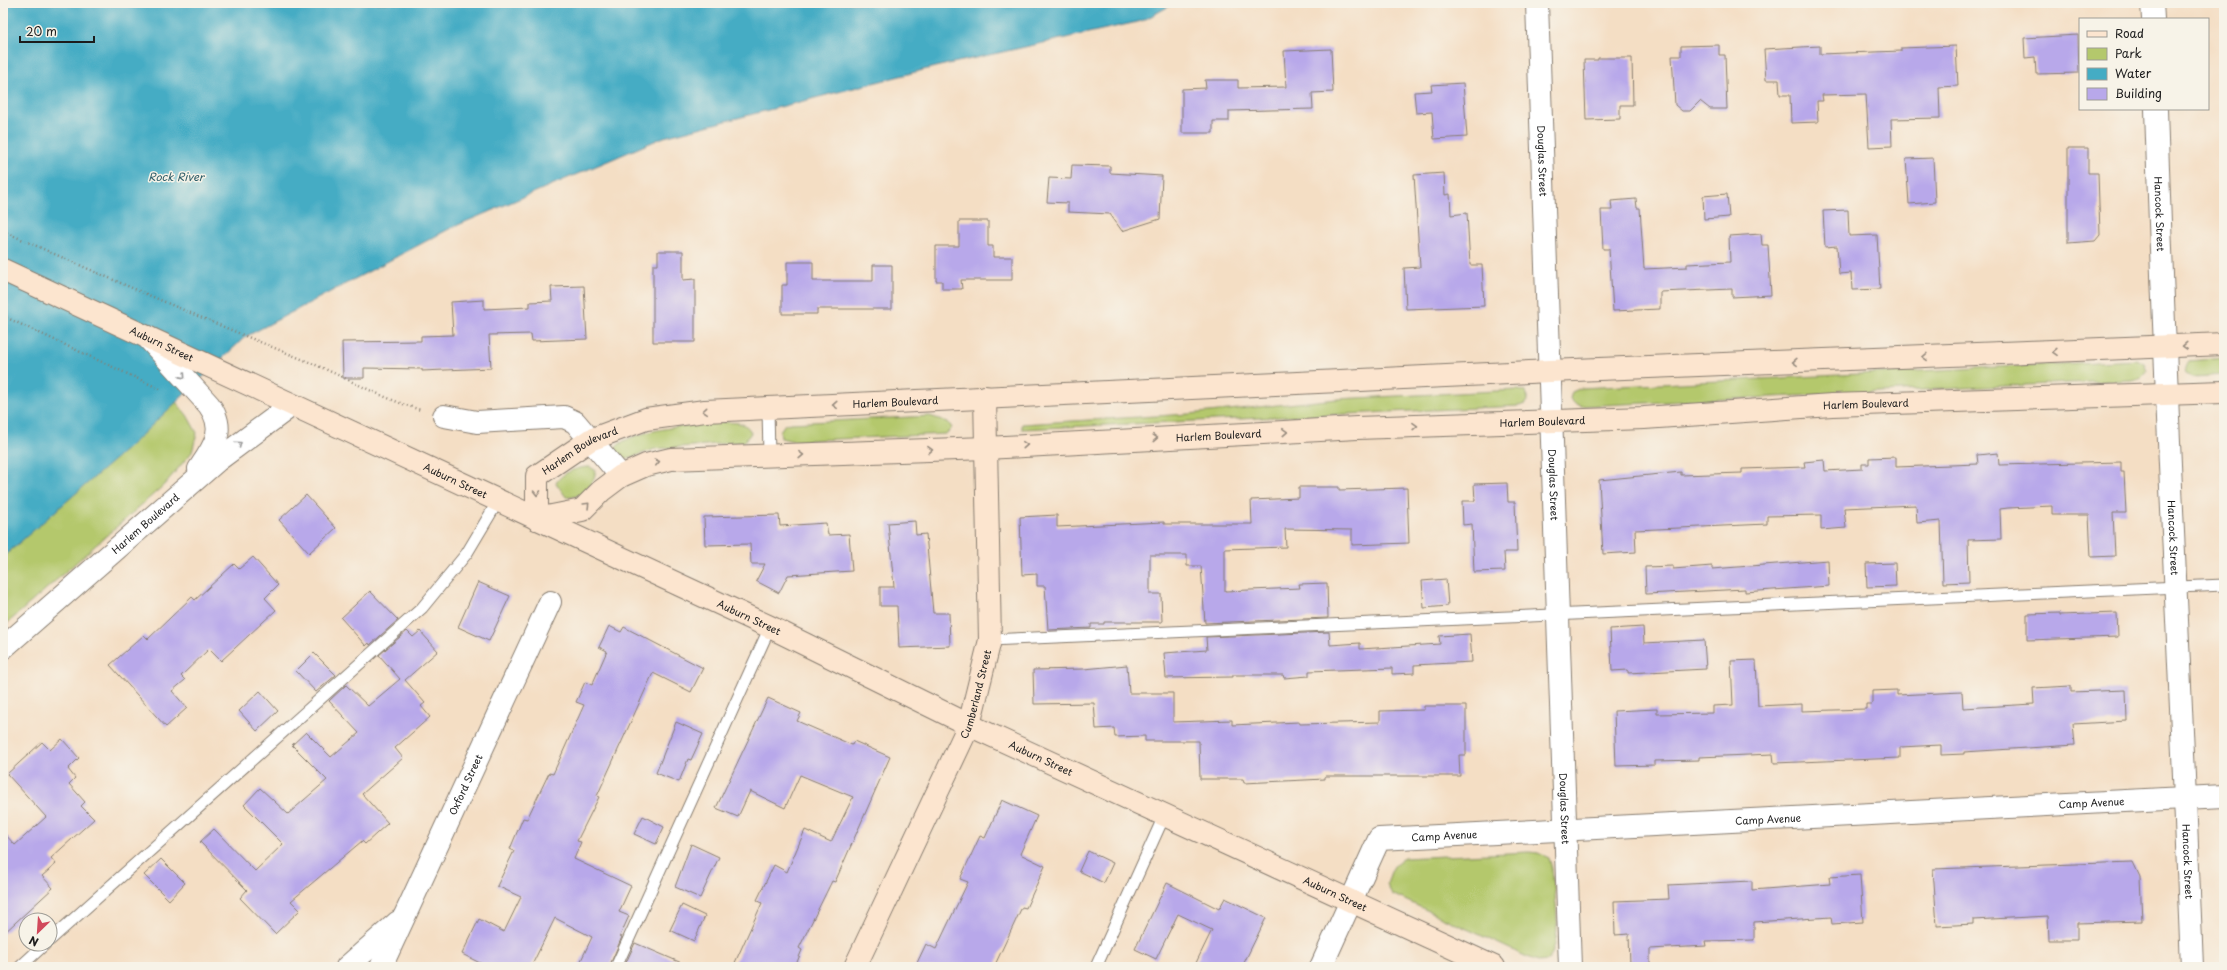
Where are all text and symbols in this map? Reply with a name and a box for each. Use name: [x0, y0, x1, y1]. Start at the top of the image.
scale bar: [20, 18, 94, 44]
legend: [2079, 18, 2209, 110]
text: 20 m: [26, 22, 57, 40]
text: Road: [2115, 24, 2144, 42]
text: Park: [2115, 44, 2142, 62]
text: Water: [2115, 64, 2152, 82]
text: Building: [2115, 84, 2162, 102]
street label: Douglas Street: [1534, 125, 1552, 197]
water label: Rock River: [148, 168, 206, 185]
street label: Hancock Street: [2151, 176, 2169, 252]
street label: Auburn Street: [127, 322, 196, 365]
one-way arrow: [2182, 342, 2188, 351]
one-way arrow: [2052, 347, 2058, 356]
one-way arrow: [1922, 352, 1928, 361]
one-way arrow: [1792, 357, 1798, 366]
one-way arrow: [178, 372, 185, 379]
street label: Harlem Boulevard: [852, 392, 939, 411]
street label: Harlem Boulevard: [1822, 394, 1909, 413]
one-way arrow: [832, 400, 838, 409]
one-way arrow: [702, 406, 708, 415]
street label: Harlem Boulevard: [1499, 412, 1585, 430]
street label: Harlem Boulevard: [538, 422, 619, 478]
one-way arrow: [1412, 422, 1418, 430]
street label: Harlem Boulevard: [1175, 425, 1262, 445]
one-way arrow: [1282, 427, 1288, 436]
one-way arrow: [1152, 434, 1158, 442]
one-way arrow: [1022, 441, 1028, 450]
one-way arrow: [235, 442, 242, 449]
one-way arrow: [927, 446, 933, 454]
street label: Douglas Street: [1545, 449, 1563, 521]
one-way arrow: [798, 451, 804, 459]
one-way arrow: [653, 458, 660, 467]
street label: Auburn Street: [421, 459, 490, 501]
street label: Harlem Boulevard: [108, 489, 182, 557]
one-way arrow: [533, 490, 541, 496]
street label: Hancock Street: [2165, 500, 2183, 576]
one-way arrow: [582, 502, 590, 509]
street label: Auburn Street: [715, 595, 784, 638]
street label: Cumberland Street: [956, 648, 994, 741]
street label: Auburn Street: [1007, 736, 1076, 779]
street label: Oxford Street: [444, 751, 486, 817]
street label: Douglas Street: [1556, 773, 1574, 844]
street label: Camp Avenue: [2058, 793, 2125, 811]
street label: Camp Avenue: [1735, 810, 1802, 828]
street label: Hancock Street: [2179, 823, 2197, 899]
street label: Camp Avenue: [1411, 826, 1478, 844]
street label: Auburn Street: [1301, 872, 1370, 915]
north arrow: [18, 912, 58, 952]
text: N: [26, 932, 41, 951]

